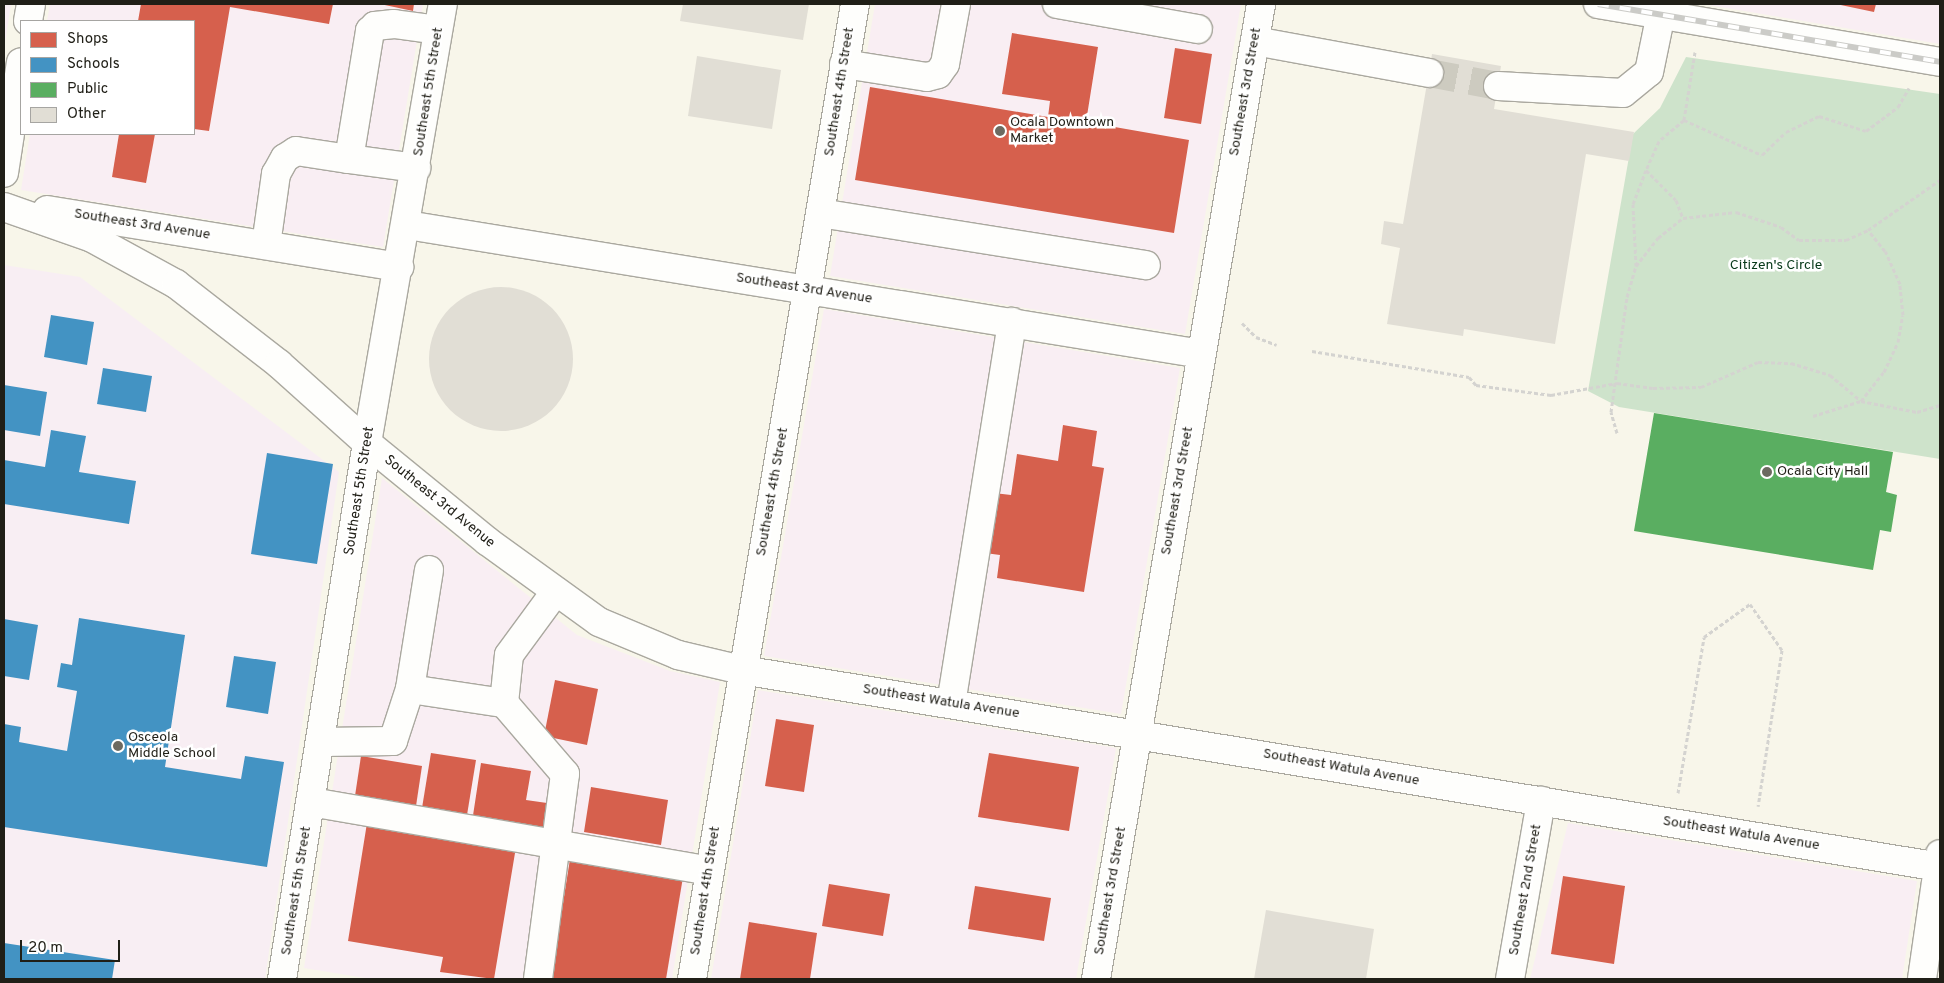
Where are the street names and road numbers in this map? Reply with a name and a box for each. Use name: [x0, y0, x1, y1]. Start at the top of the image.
street label: Southeast 5th Street: [411, 26, 447, 158]
street label: Southeast 4th Street: [822, 26, 858, 158]
street label: Southeast 3rd Street: [1226, 27, 1266, 157]
street label: Southeast 3rd Avenue: [72, 206, 212, 244]
street label: Southeast 3rd Avenue: [734, 270, 874, 308]
street label: Southeast 5th Street: [342, 425, 378, 557]
street label: Southeast 4th Street: [753, 426, 793, 558]
street label: Southeast 3rd Street: [1158, 426, 1198, 556]
street label: Southeast 3rd Avenue: [380, 452, 498, 552]
street label: Southeast Watula Avenue: [861, 681, 1021, 723]
street label: Southeast Watula Avenue: [1261, 746, 1421, 790]
street label: Southeast Watula Avenue: [1661, 813, 1821, 855]
street label: Southeast 2nd Street: [1506, 823, 1546, 957]
street label: Southeast 5th Street: [279, 825, 315, 957]
street label: Southeast 4th Street: [688, 825, 724, 957]
street label: Southeast 3rd Street: [1091, 826, 1131, 956]

